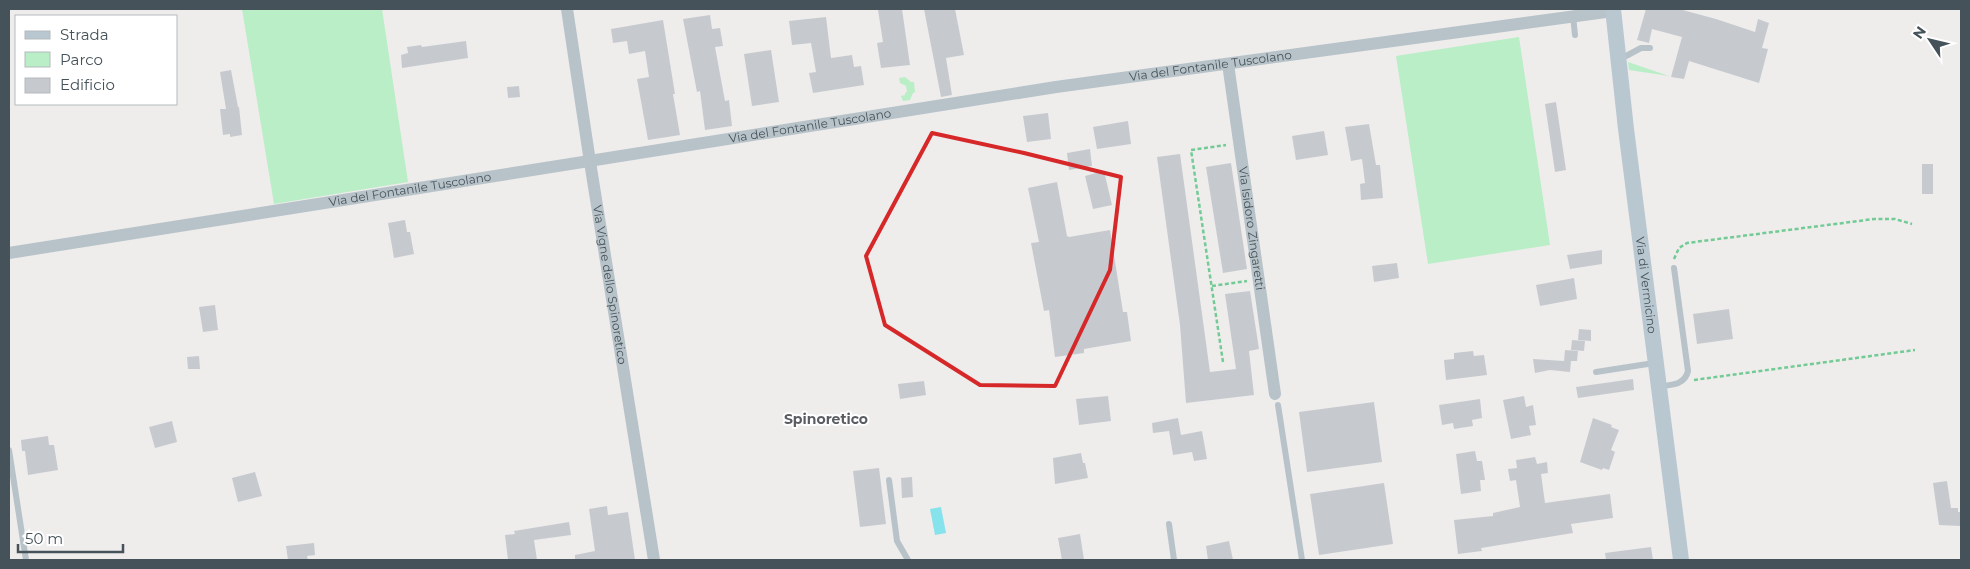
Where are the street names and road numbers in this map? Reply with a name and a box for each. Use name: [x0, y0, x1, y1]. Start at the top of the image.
street label: Via del Fontanile Tuscolano: [1128, 47, 1293, 84]
street label: Via del Fontanile Tuscolano: [728, 105, 892, 146]
street label: Via Isidoro Zingaretti: [1236, 166, 1268, 291]
street label: Via del Fontanile Tuscolano: [328, 169, 492, 209]
street label: Via Vigne dello Spinoretico: [590, 204, 630, 365]
street label: Via di Vermicino: [1633, 236, 1660, 334]

